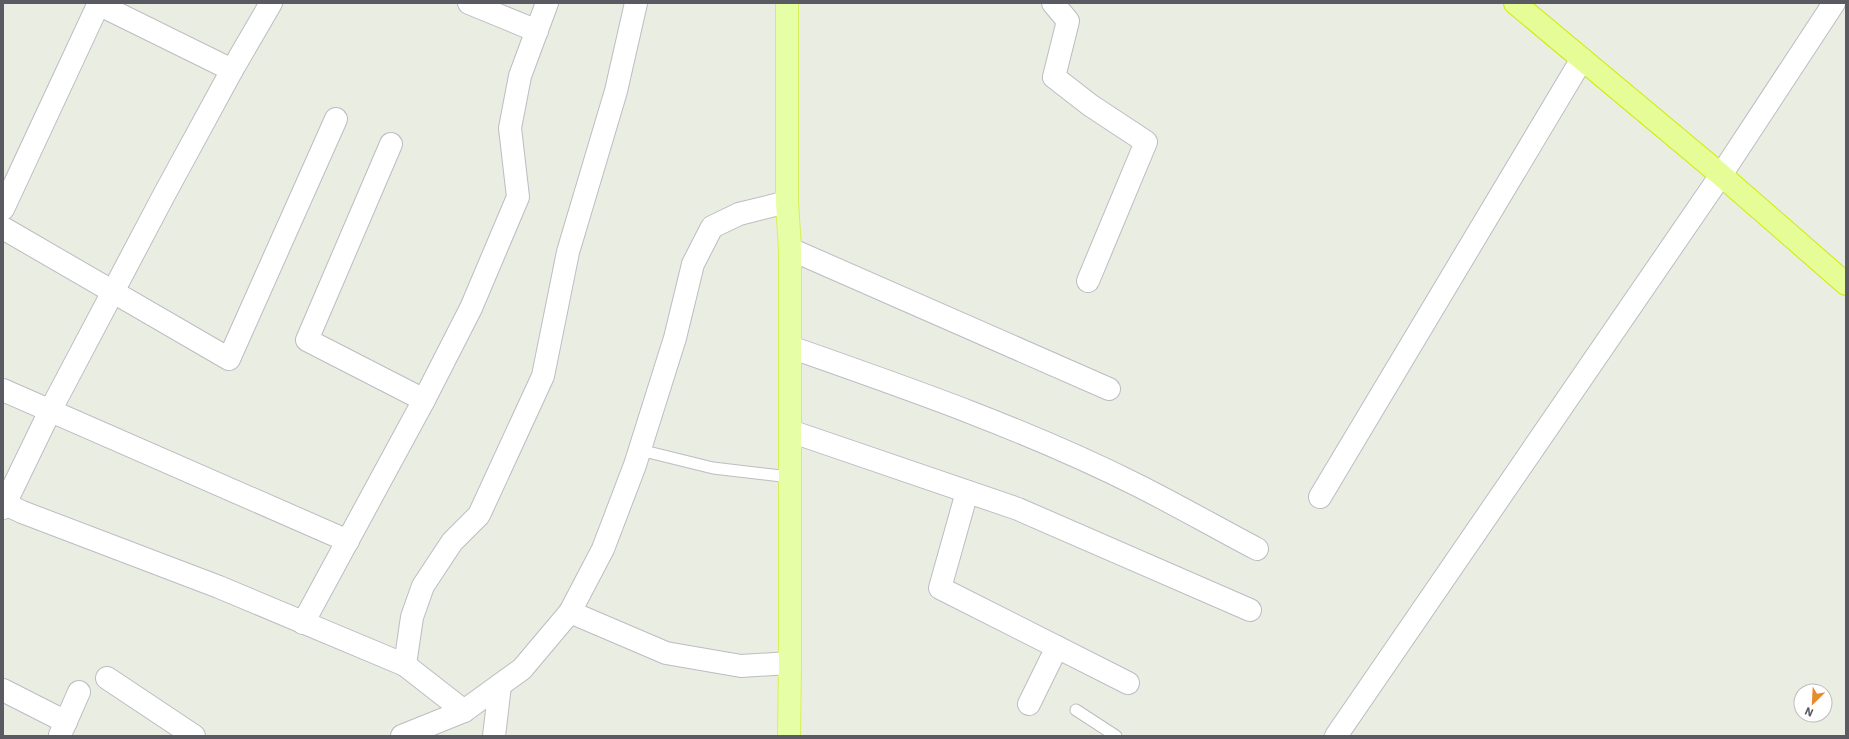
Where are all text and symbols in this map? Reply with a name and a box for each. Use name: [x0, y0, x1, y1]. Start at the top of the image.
north arrow: [1793, 683, 1833, 723]
text: N: [1802, 704, 1815, 720]

